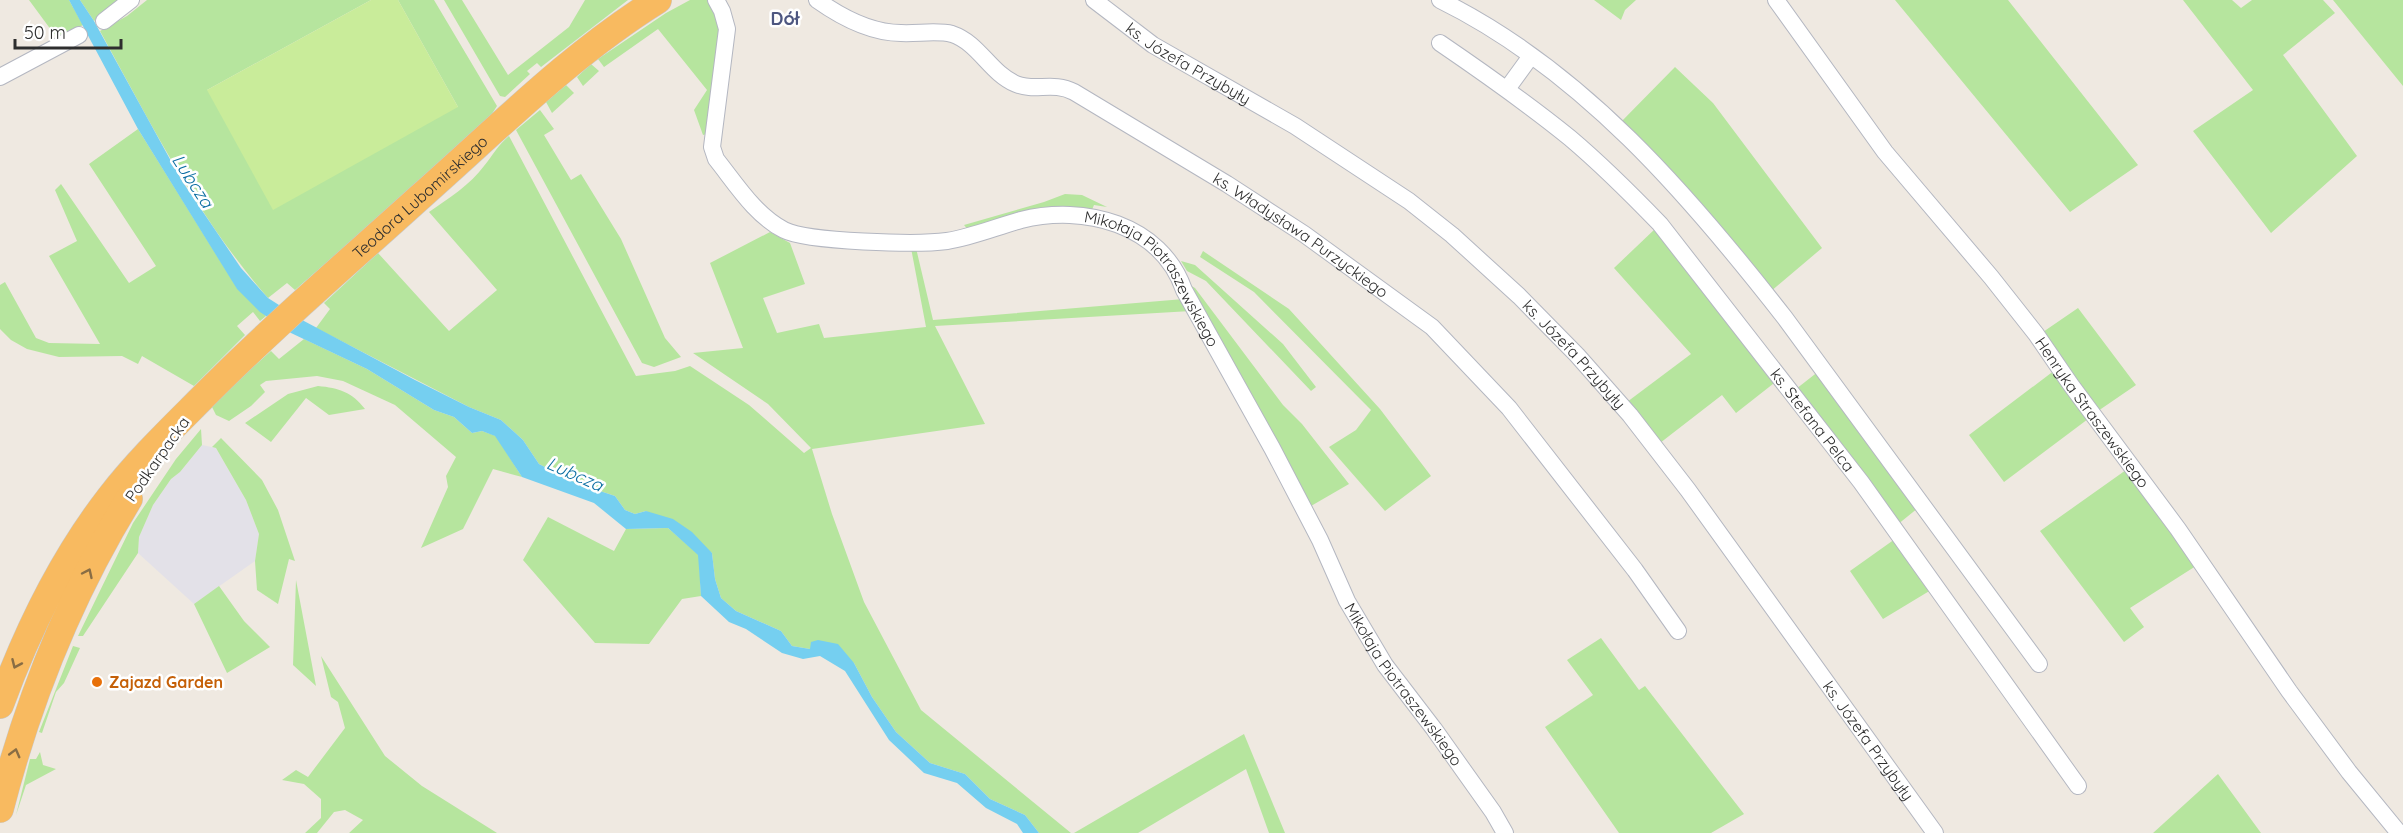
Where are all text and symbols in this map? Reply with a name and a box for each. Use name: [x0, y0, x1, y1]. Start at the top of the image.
district label: Dół: [771, 7, 801, 30]
scale bar: [15, 12, 122, 50]
street label: ks. Józefa Przybyły: [1122, 18, 1254, 109]
text: 50 m: [24, 21, 66, 44]
street label: Teodora Lubomirskiego: [348, 131, 492, 263]
water label: Lubcza: [167, 150, 219, 213]
street label: ks. Władysława Purzyckiego: [1210, 168, 1392, 302]
street label: Mikołaja Piotraszewskiego: [1083, 206, 1223, 350]
street label: ks. Józefa Przybyły: [1518, 296, 1630, 413]
street label: Henryka Straszewskiego: [2031, 333, 2154, 492]
street label: ks. Stefana Pelca: [1766, 364, 1859, 476]
street label: Podkarpacka: [120, 413, 194, 505]
water label: Lubcza: [543, 451, 608, 497]
one-way arrow: [81, 568, 93, 579]
street label: Mikołaja Piotraszewskiego: [1340, 599, 1467, 770]
one-way arrow: [11, 657, 23, 668]
place label: Zajazd Garden: [109, 672, 223, 692]
marker: Zajazd Garden: [90, 675, 104, 689]
street label: ks. Józefa Przybyły: [1819, 677, 1918, 804]
one-way arrow: [8, 748, 20, 759]

